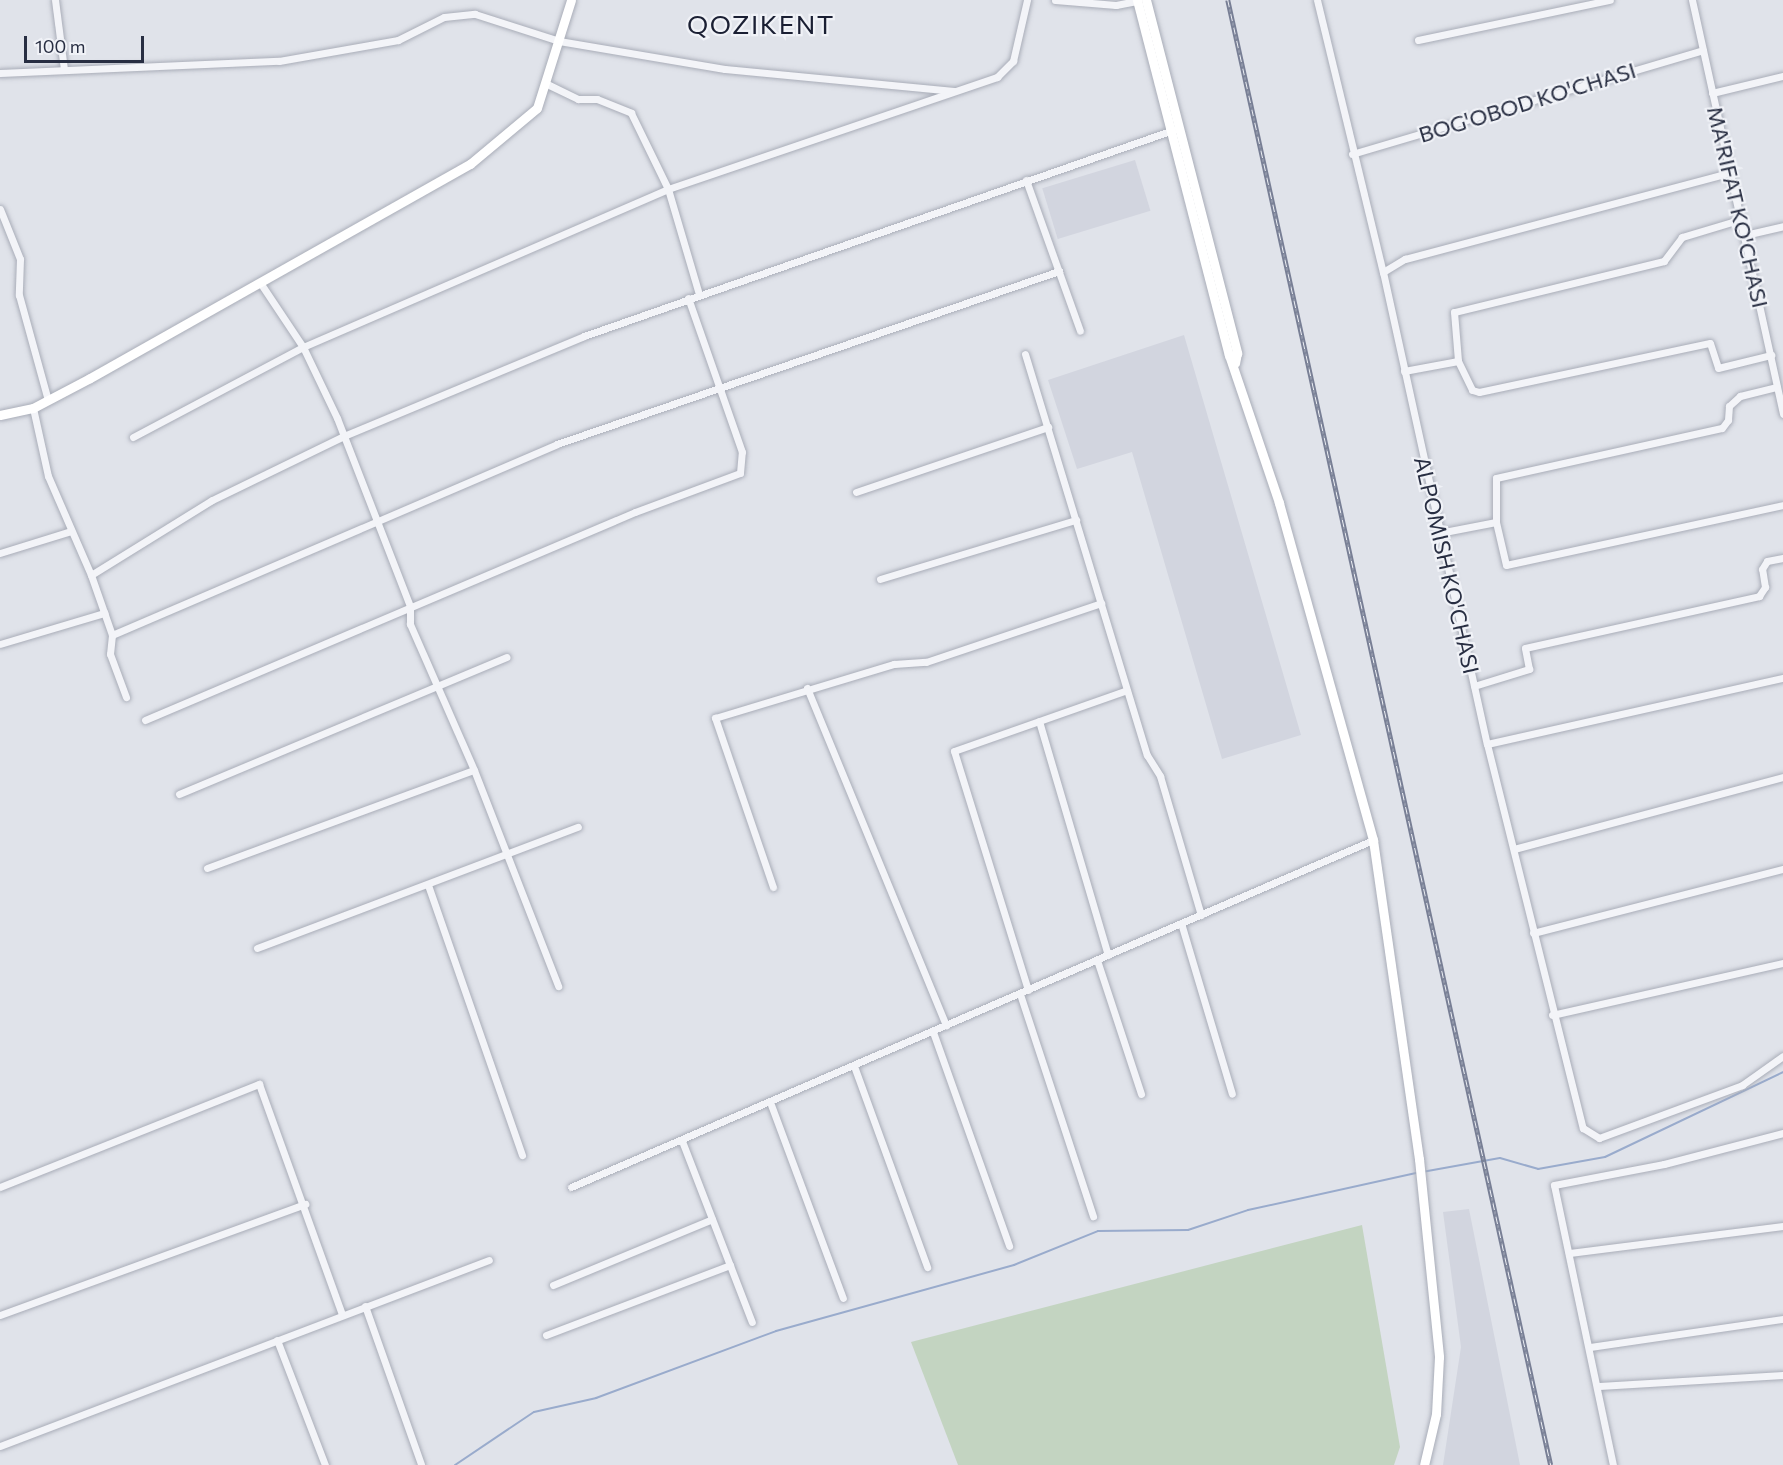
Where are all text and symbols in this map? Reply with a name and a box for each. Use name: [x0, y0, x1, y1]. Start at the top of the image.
district label: QOZIKENT: [687, 8, 835, 40]
scale bar: [27, 24, 147, 62]
text: 100 m: [35, 35, 85, 57]
street label: BOG'OBOD KO'CHASI: [1415, 56, 1639, 148]
street label: MA'RIFAT KO'CHASI: [1702, 104, 1774, 310]
street label: ALPOMISH KO'CHASI: [1409, 454, 1485, 676]

